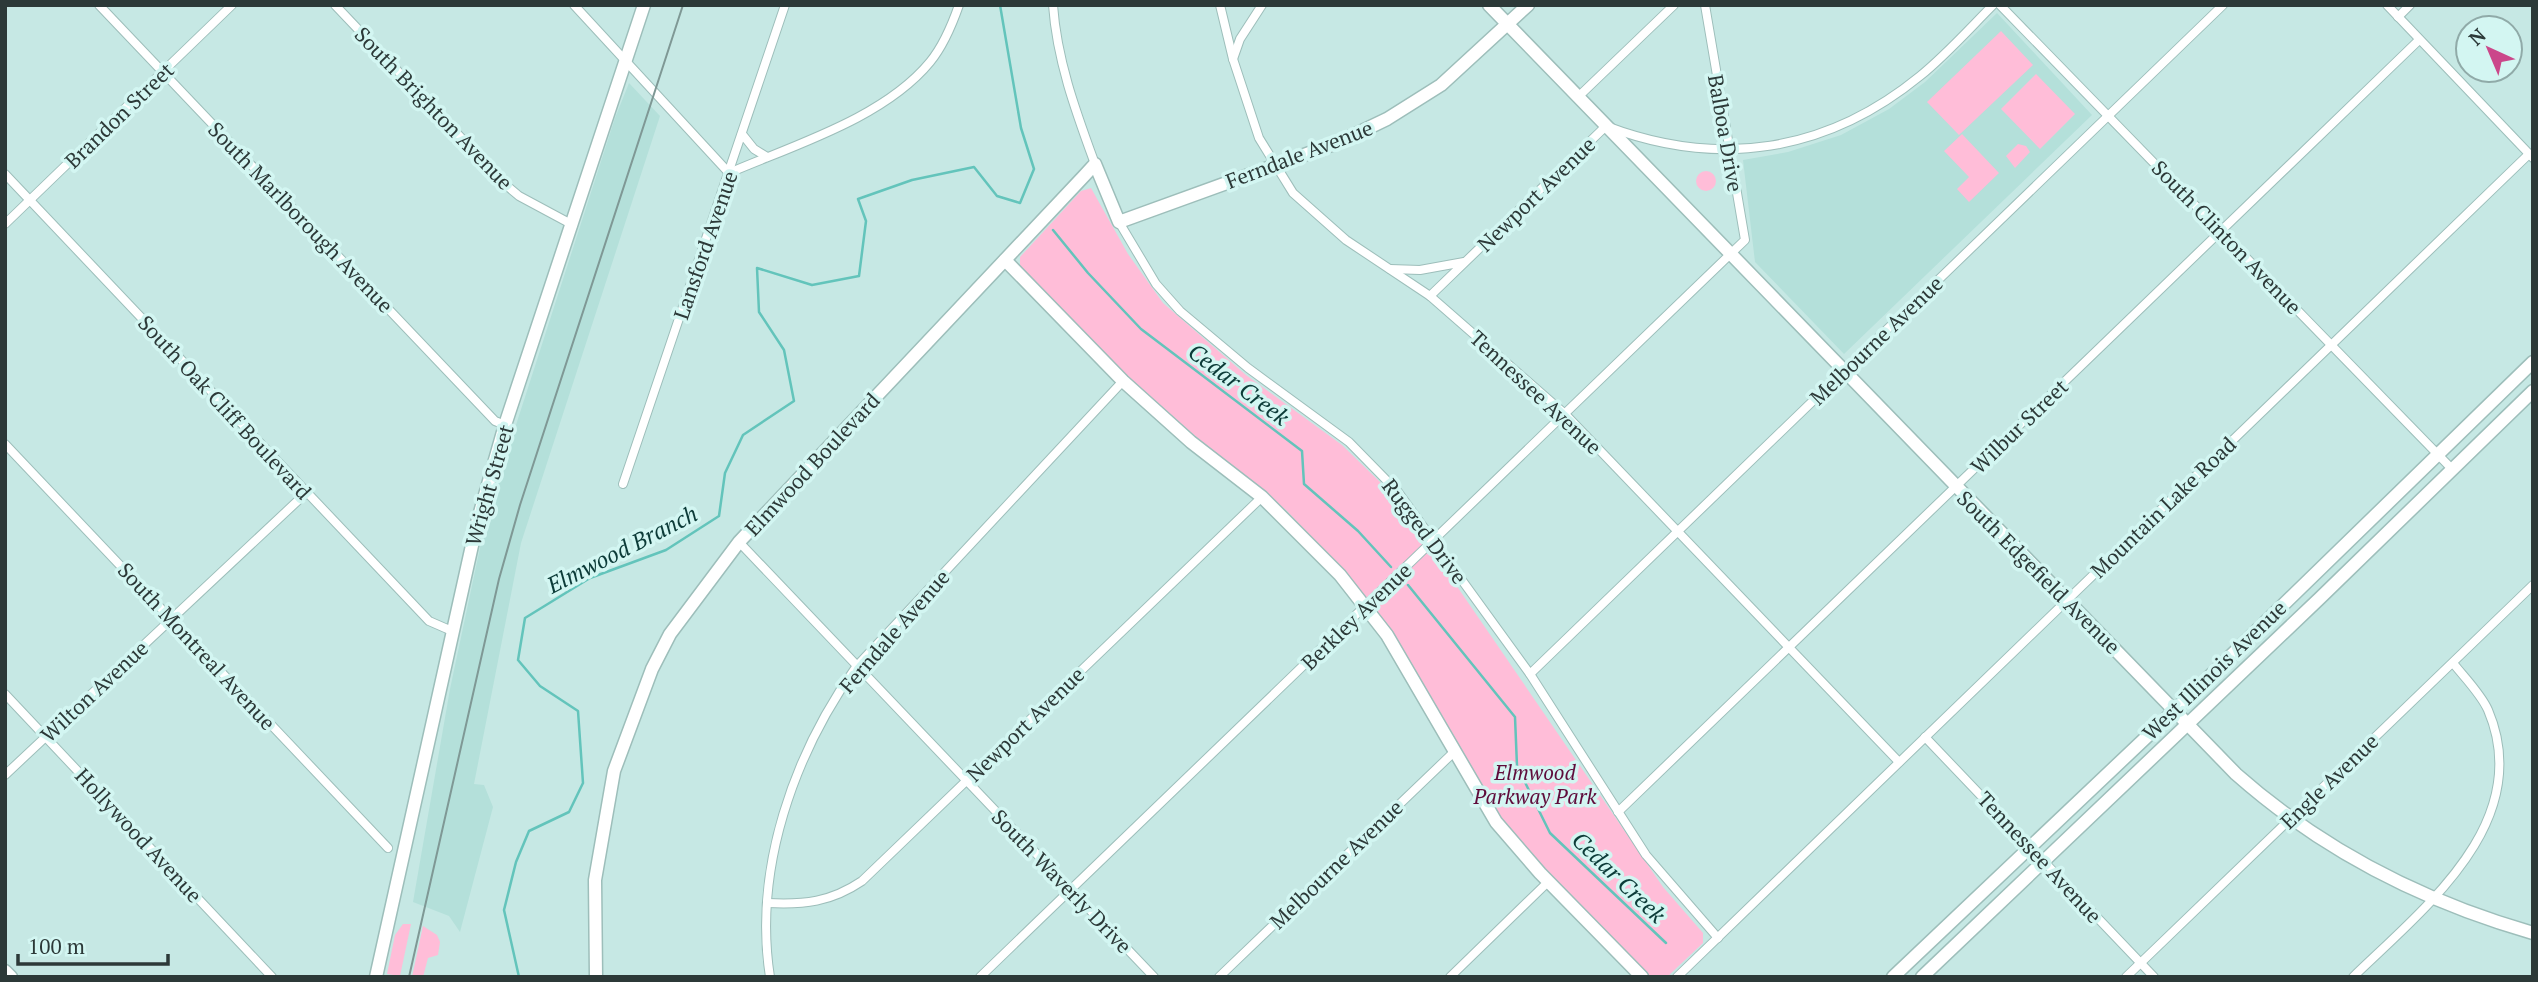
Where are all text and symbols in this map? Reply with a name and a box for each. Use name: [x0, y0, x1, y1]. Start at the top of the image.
north arrow: [2454, 14, 2524, 84]
street label: South Brighton Avenue: [349, 21, 519, 195]
text: N: [2463, 22, 2491, 50]
street label: Brandon Street: [59, 56, 180, 174]
street label: Balboa Drive: [1702, 72, 1750, 194]
street label: Ferndale Avenue: [1222, 113, 1376, 195]
street label: South Marlborough Avenue: [202, 116, 400, 318]
street label: Newport Avenue: [1471, 130, 1601, 258]
street label: South Clinton Avenue: [2146, 154, 2308, 320]
street label: Lansford Avenue: [666, 167, 744, 323]
street label: Melbourne Avenue: [1803, 269, 1949, 411]
street label: South Oak Cliff Boulevard: [132, 309, 318, 505]
street label: Tennessee Avenue: [1464, 324, 1608, 460]
water label: Cedar Creek: [1182, 336, 1297, 433]
street label: Wilbur Street: [1964, 372, 2074, 479]
street label: Elmwood Boulevard: [738, 386, 886, 541]
street label: Wright Street: [458, 421, 520, 549]
street label: Mountain Lake Road: [2084, 430, 2242, 584]
street label: Rugged Drive: [1376, 473, 1474, 589]
street label: South Edgefield Avenue: [1951, 484, 2127, 660]
water label: Elmwood Branch: [541, 498, 703, 601]
street label: South Montreal Avenue: [112, 556, 282, 736]
street label: Berkley Avenue: [1295, 556, 1417, 676]
street label: Ferndale Avenue: [833, 563, 955, 699]
street label: West Illinois Avenue: [2136, 594, 2292, 746]
street label: Wilton Avenue: [34, 634, 154, 748]
street label: Newport Avenue: [960, 660, 1090, 788]
street label: Engle Avenue: [2274, 727, 2384, 835]
park label: Elmwood Parkway Park: [1472, 758, 1597, 810]
street label: Hollywood Avenue: [69, 762, 209, 908]
street label: Tennessee Avenue: [1972, 785, 2108, 929]
street label: Melbourne Avenue: [1263, 793, 1409, 935]
street label: South Waverly Drive: [986, 803, 1138, 959]
water label: Cedar Creek: [1565, 824, 1673, 930]
scale bar: [18, 922, 168, 966]
text: 100 m: [28, 932, 85, 960]

